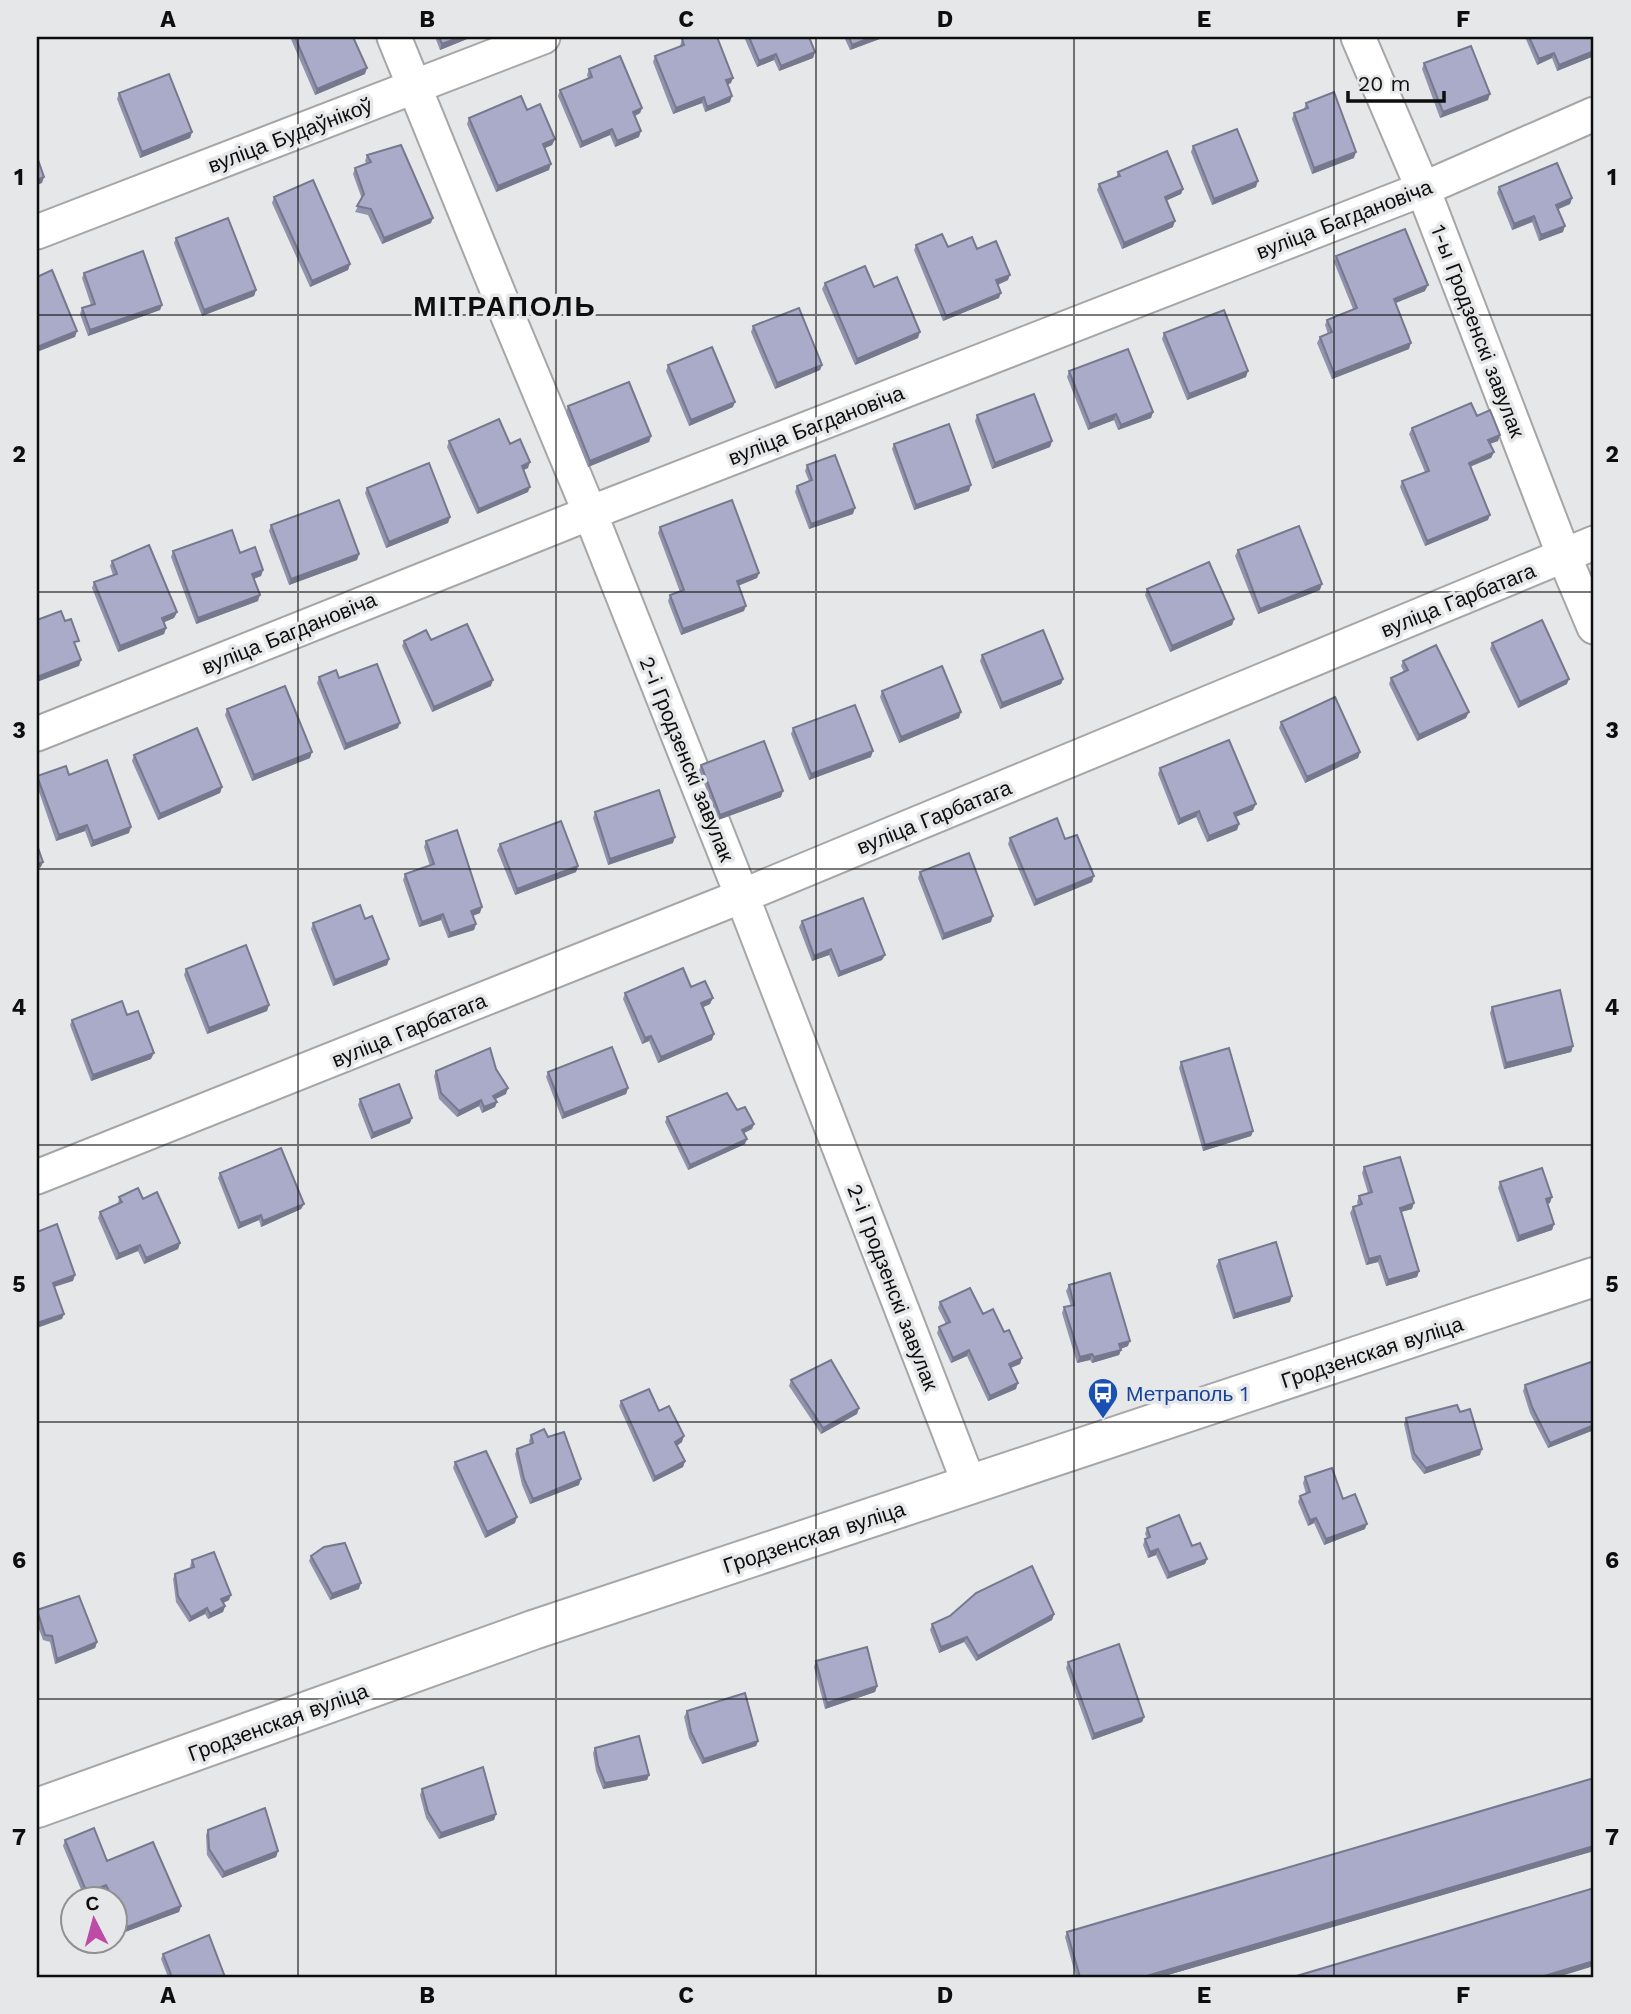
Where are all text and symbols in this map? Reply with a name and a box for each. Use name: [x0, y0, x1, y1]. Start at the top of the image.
text: A: [160, 6, 176, 33]
text: B: [419, 6, 435, 33]
text: C: [678, 6, 694, 33]
text: D: [937, 6, 953, 33]
text: E: [1197, 6, 1211, 33]
text: F: [1456, 6, 1470, 33]
scale bar: [1348, 60, 1444, 104]
text: 20 m: [1358, 71, 1410, 96]
street label: вуліца Будаўнікоў: [204, 92, 376, 178]
text: 1: [14, 164, 24, 191]
text: 1: [1607, 164, 1617, 191]
street label: вуліца Багдановіча: [1253, 174, 1436, 264]
street label: 1-ы Гродзенскі завулак: [1426, 221, 1530, 442]
district label: МІТРАПОЛЬ: [413, 290, 597, 323]
street label: вуліца Багдановіча: [725, 380, 908, 470]
text: 2: [12, 441, 26, 468]
text: 2: [1605, 441, 1619, 468]
street label: вуліца Гарбатага: [1377, 557, 1539, 642]
street label: вуліца Багдановіча: [198, 586, 380, 679]
street label: 2-і Гродзенскі завулак: [634, 653, 740, 866]
text: 3: [12, 717, 26, 744]
text: 3: [1605, 717, 1619, 744]
street label: вуліца Гарбатага: [853, 774, 1015, 859]
street label: вуліца Гарбатага: [328, 987, 490, 1072]
text: 4: [12, 994, 27, 1021]
text: 4: [1605, 994, 1620, 1021]
street label: 2-і Гродзенскі завулак: [842, 1180, 944, 1394]
text: 5: [12, 1271, 26, 1298]
text: 5: [1605, 1271, 1619, 1298]
street label: Гродзенская вуліца: [1278, 1311, 1466, 1393]
bus stop icon: Метраполь 1: [1086, 1376, 1120, 1420]
place label: Метраполь 1: [1126, 1381, 1248, 1406]
street label: Гродзенская вуліца: [720, 1496, 908, 1578]
text: 6: [12, 1547, 26, 1574]
text: 6: [1605, 1547, 1619, 1574]
street label: Гродзенская вуліца: [185, 1678, 372, 1766]
text: 7: [12, 1824, 26, 1851]
text: 7: [1605, 1824, 1619, 1851]
north arrow: [60, 1884, 130, 1954]
text: С: [84, 1891, 101, 1916]
text: A: [160, 1982, 176, 2009]
text: B: [419, 1982, 435, 2009]
text: C: [678, 1982, 694, 2009]
text: D: [937, 1982, 953, 2009]
text: E: [1197, 1982, 1211, 2009]
text: F: [1456, 1982, 1470, 2009]

